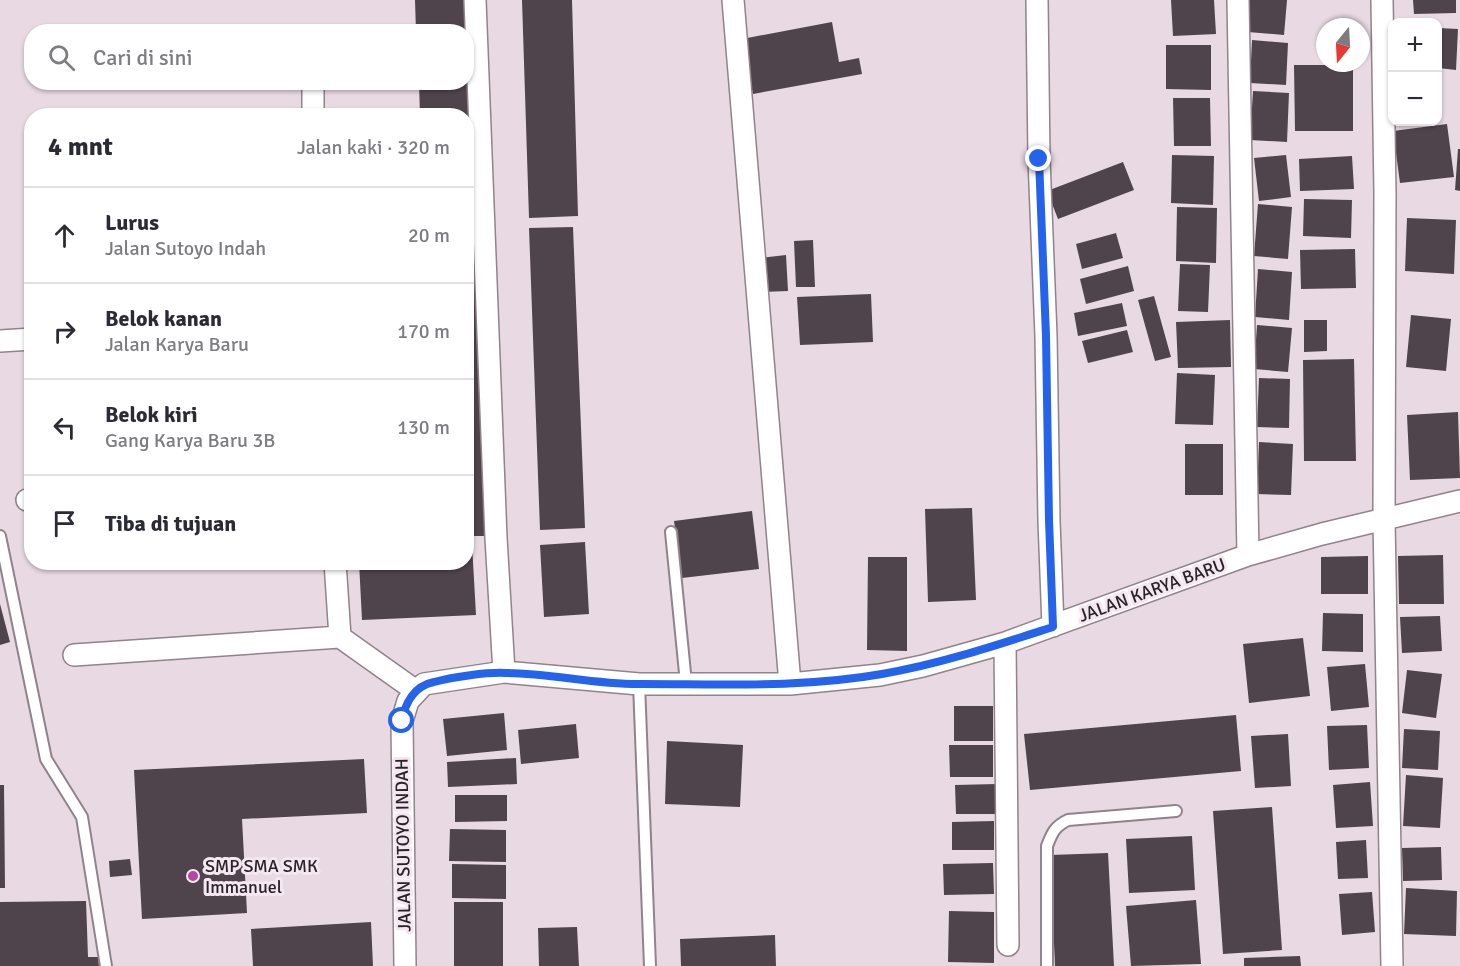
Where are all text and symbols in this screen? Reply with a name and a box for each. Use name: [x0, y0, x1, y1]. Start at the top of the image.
north arrow: [1316, 18, 1370, 72]
map controls: [1388, 18, 1442, 126]
button: +: [1388, 18, 1442, 72]
search box: [24, 24, 474, 90]
icon: search: [45, 41, 78, 74]
text: Cari di sini: [93, 44, 193, 71]
button: −: [1388, 72, 1442, 126]
text: 4 mnt: [48, 131, 113, 163]
text: Jalan kaki · 320 m: [297, 135, 450, 160]
route end: [1025, 145, 1051, 171]
text: Lurus: [105, 209, 159, 236]
icon: ahead: [48, 219, 81, 252]
text: 20 m: [408, 223, 450, 248]
text: Jalan Sutoyo Indah: [105, 236, 266, 261]
text: Belok kanan: [105, 305, 222, 332]
icon: right: [48, 315, 81, 348]
text: 170 m: [397, 319, 450, 344]
text: Jalan Karya Baru: [105, 332, 249, 357]
text: Belok kiri: [105, 401, 198, 428]
icon: left: [48, 411, 81, 444]
text: 130 m: [397, 415, 450, 440]
text: Gang Karya Baru 3B: [105, 428, 275, 453]
icon: arrive: [48, 507, 81, 540]
text: Tiba di tujuan: [105, 510, 236, 537]
street label: JALAN KARYA BARU: [1075, 553, 1229, 627]
route start: [388, 707, 414, 733]
street label: JALAN SUTOYO INDAH: [390, 758, 416, 932]
place label: SMP SMA SMK Immanuel: [205, 855, 318, 898]
marker: SMP SMA SMK Immanuel: [186, 869, 200, 883]

